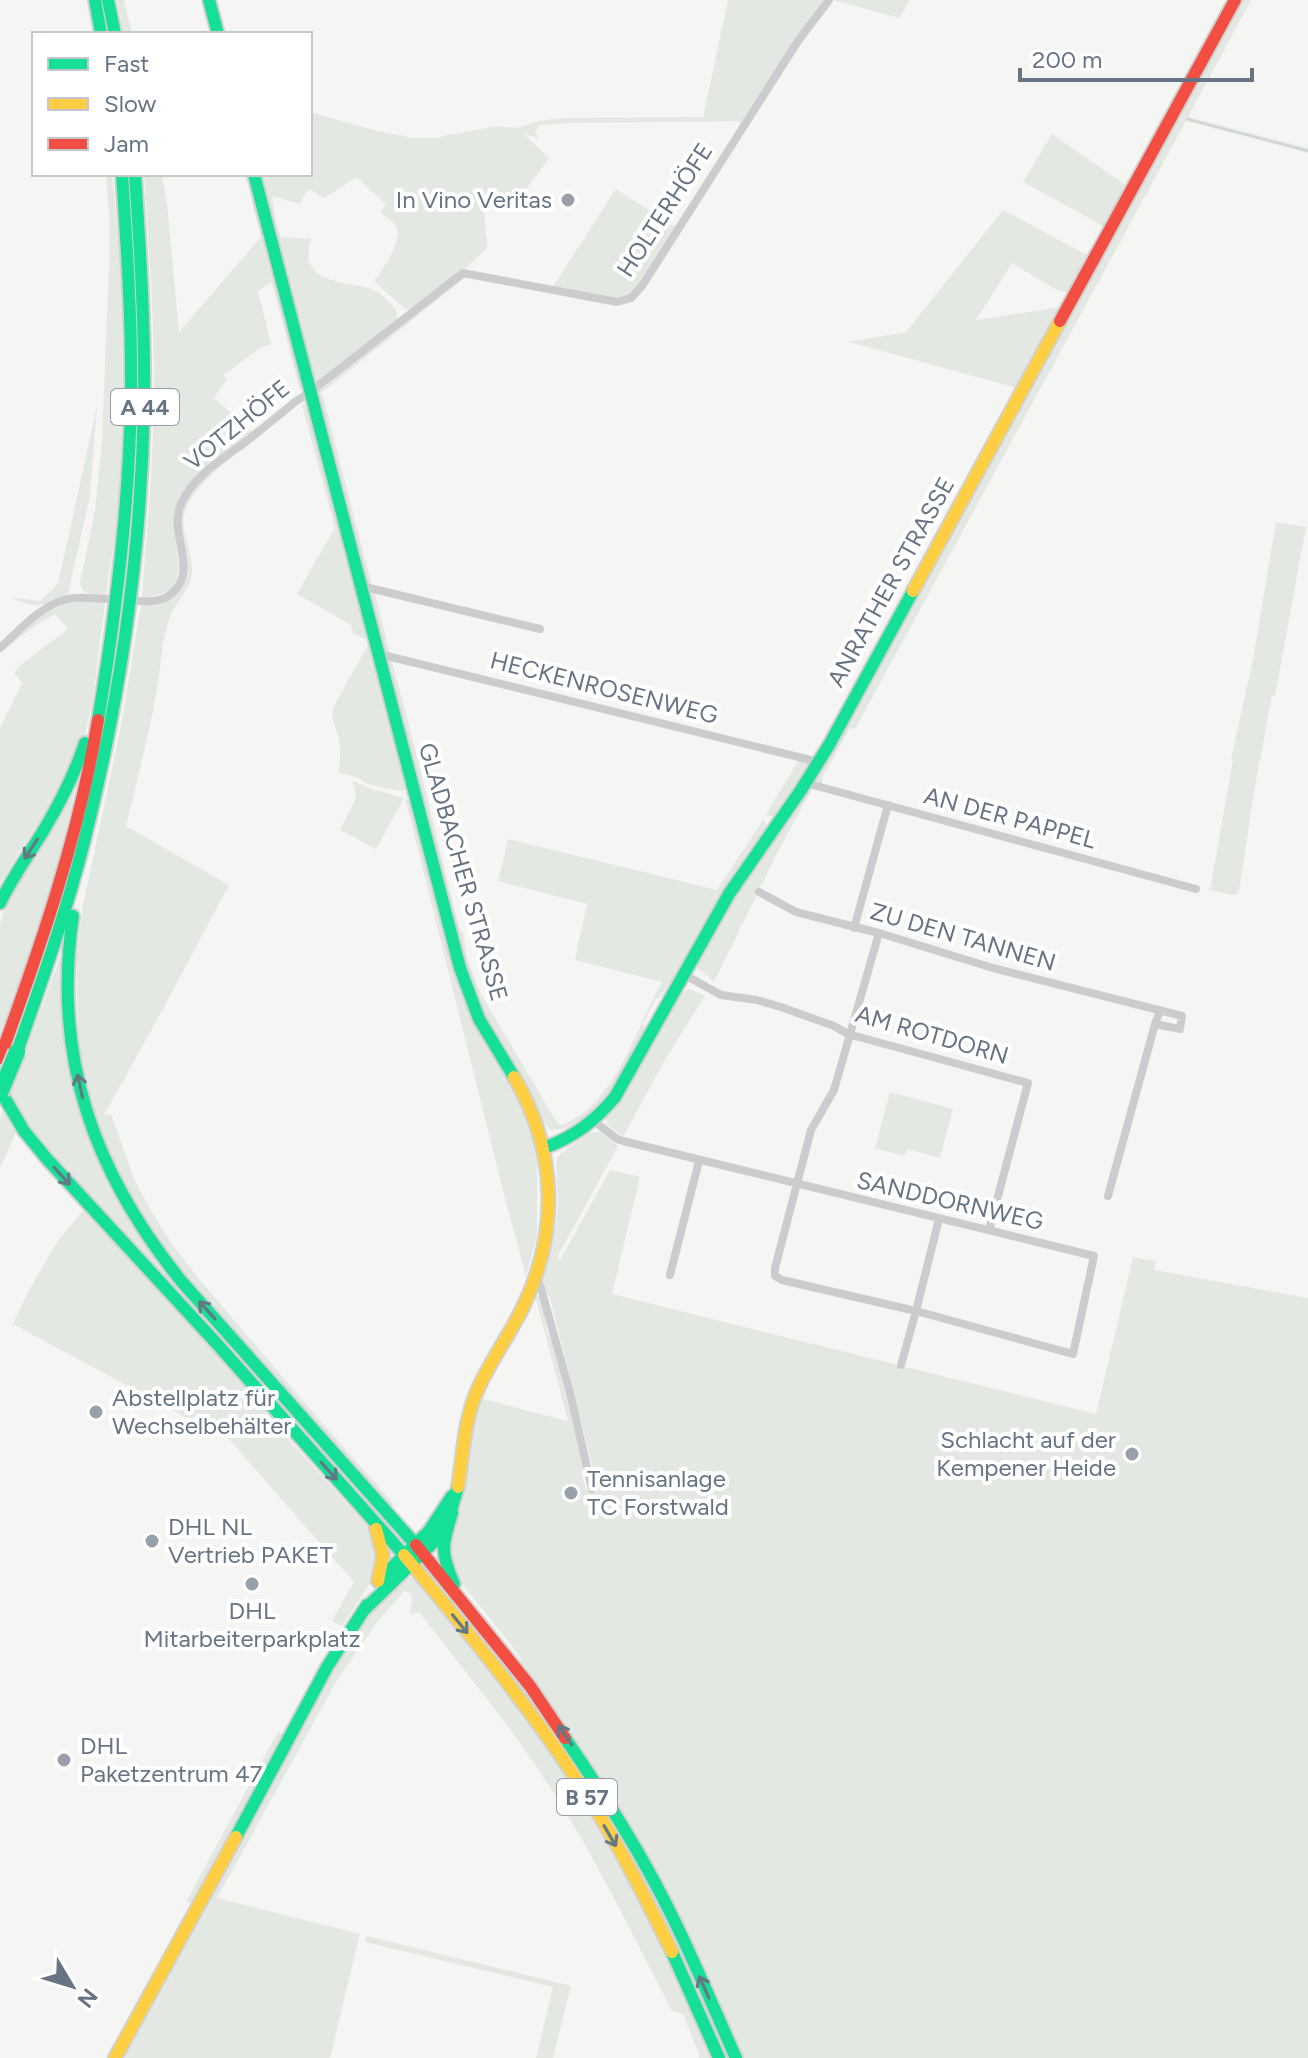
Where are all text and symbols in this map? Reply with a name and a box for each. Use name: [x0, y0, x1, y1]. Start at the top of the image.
legend: [32, 32, 312, 176]
scale bar: [1020, 32, 1252, 82]
text: 200 m: [1032, 45, 1103, 74]
text: Fast: [104, 49, 149, 78]
text: Slow: [104, 89, 157, 118]
text: Jam: [104, 129, 149, 158]
street label: HOLTERHÖFE: [611, 137, 719, 282]
place label: In Vino Veritas: [396, 185, 552, 214]
marker: In Vino Veritas: [559, 191, 577, 209]
street label: VOTZHÖFE: [178, 373, 295, 476]
road number: A 44: [111, 389, 179, 425]
street label: ANRATHER STRASSE: [821, 472, 960, 692]
street label: HECKENROSENWEG: [487, 645, 721, 730]
street label: GLADBACHER STRASSE: [413, 739, 514, 1004]
street label: AN DER PAPPEL: [921, 781, 1100, 855]
one-way arrow: [23, 838, 39, 860]
street label: ZU DEN TANNEN: [867, 896, 1059, 977]
street label: AM ROTDORN: [852, 999, 1012, 1070]
one-way arrow: [72, 1074, 87, 1100]
street label: SANDDORNWEG: [854, 1165, 1046, 1236]
one-way arrow: [52, 1166, 71, 1186]
one-way arrow: [198, 1300, 216, 1320]
place label: Abstellplatz für Wechselbehälter: [112, 1383, 291, 1440]
marker: Abstellplatz für Wechselbehälter: [87, 1403, 105, 1421]
place label: Schlacht auf der Kempener Heide: [936, 1425, 1116, 1482]
marker: Schlacht auf der Kempener Heide: [1123, 1445, 1141, 1463]
one-way arrow: [320, 1460, 338, 1480]
place label: Tennisanlage TC Forstwald: [587, 1464, 729, 1521]
marker: Tennisanlage TC Forstwald: [562, 1484, 580, 1502]
place label: DHL NL Vertrieb PAKET: [168, 1512, 333, 1569]
marker: DHL NL Vertrieb PAKET: [143, 1532, 161, 1550]
marker: DHL Mitarbeiterparkplatz: [243, 1575, 261, 1593]
place label: DHL Mitarbeiterparkplatz: [144, 1596, 360, 1653]
one-way arrow: [452, 1613, 469, 1634]
one-way arrow: [556, 1725, 573, 1747]
place label: DHL Paketzentrum 47: [80, 1731, 263, 1788]
marker: DHL Paketzentrum 47: [55, 1751, 73, 1769]
road number: B 57: [557, 1779, 617, 1815]
one-way arrow: [602, 1824, 618, 1847]
north arrow: [32, 1946, 112, 2026]
one-way arrow: [696, 1975, 711, 1999]
text: N: [71, 1983, 103, 2013]

